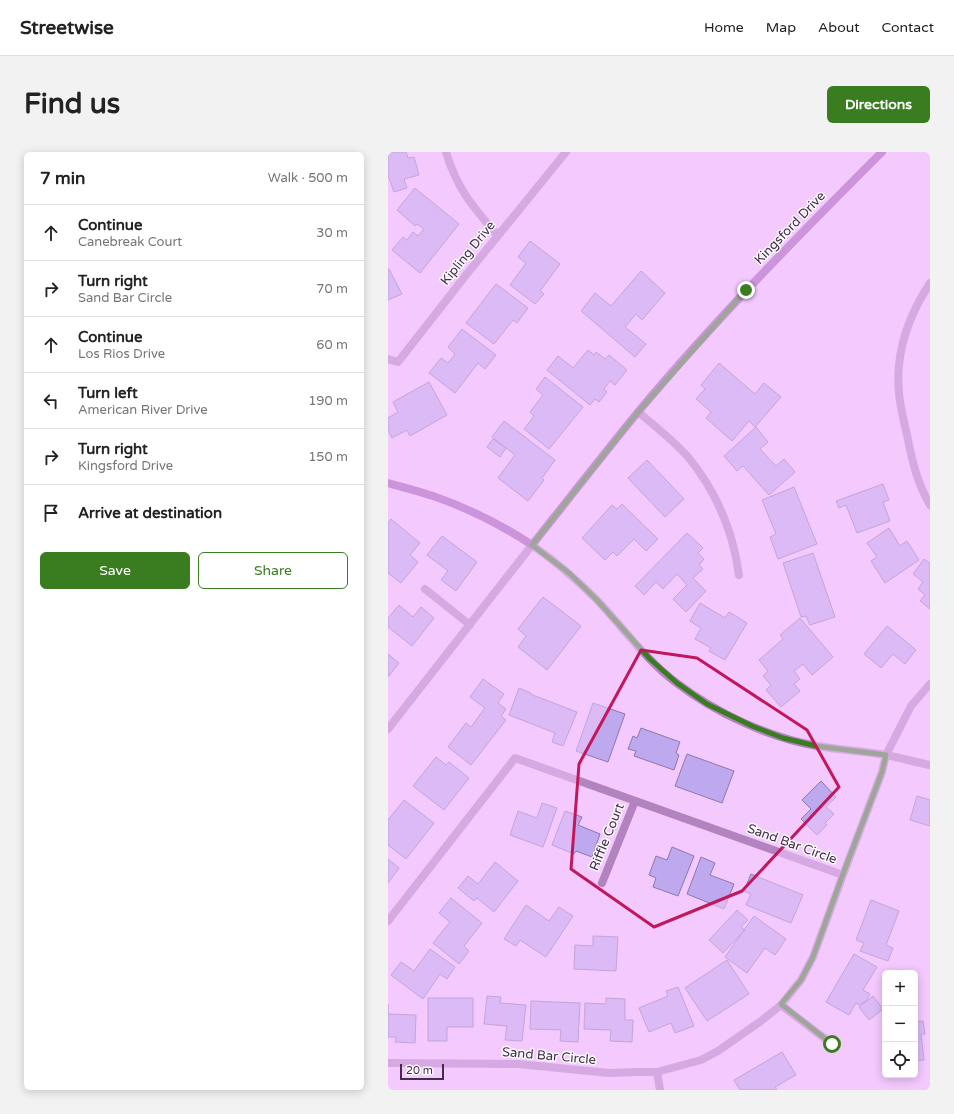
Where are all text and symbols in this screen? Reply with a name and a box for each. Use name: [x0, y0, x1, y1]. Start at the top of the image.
text: Streetwise: [20, 17, 114, 39]
text: Home: [704, 19, 744, 36]
text: Map: [766, 19, 796, 36]
text: About: [818, 19, 860, 36]
text: Contact: [882, 19, 934, 36]
button: Directions: [827, 86, 930, 123]
text: Find us: [24, 87, 120, 121]
text: 7 min: [40, 168, 85, 189]
text: Walk · 500 m: [268, 170, 348, 186]
street label: Kingsford Drive: [751, 188, 829, 268]
text: Continue: [78, 216, 142, 234]
street label: Kipling Drive: [437, 218, 499, 288]
icon: ahead: [40, 222, 62, 244]
text: 30 m: [316, 225, 348, 241]
text: Canebreak Court: [78, 234, 182, 250]
text: Turn right: [78, 272, 148, 290]
icon: right: [40, 278, 62, 300]
text: 70 m: [316, 281, 348, 297]
route end: [737, 281, 755, 299]
text: Sand Bar Circle: [78, 290, 172, 306]
text: Continue: [78, 328, 142, 346]
icon: ahead: [40, 334, 62, 356]
text: 60 m: [316, 337, 348, 353]
text: Los Rios Drive: [78, 346, 165, 362]
text: Turn left: [78, 384, 138, 402]
icon: left: [40, 390, 62, 412]
text: 190 m: [308, 393, 348, 409]
text: American River Drive: [78, 402, 208, 418]
text: Turn right: [78, 440, 148, 458]
icon: right: [40, 446, 62, 468]
text: 150 m: [308, 449, 348, 465]
text: Kingsford Drive: [78, 458, 173, 474]
icon: arrive: [40, 502, 62, 524]
text: Arrive at destination: [78, 504, 222, 522]
button: Save: [40, 552, 190, 589]
button: Share: [198, 552, 348, 589]
street label: Riffle Court: [586, 801, 628, 873]
street label: Sand Bar Circle: [745, 820, 839, 868]
map controls: [882, 970, 918, 1078]
button: +: [882, 970, 918, 1006]
button: −: [882, 1006, 918, 1042]
route start: [823, 1035, 841, 1053]
button: locate: [882, 1042, 918, 1078]
street label: Sand Bar Circle: [501, 1044, 597, 1068]
scale bar: [400, 1062, 444, 1081]
text: 20 m: [406, 1064, 433, 1077]

